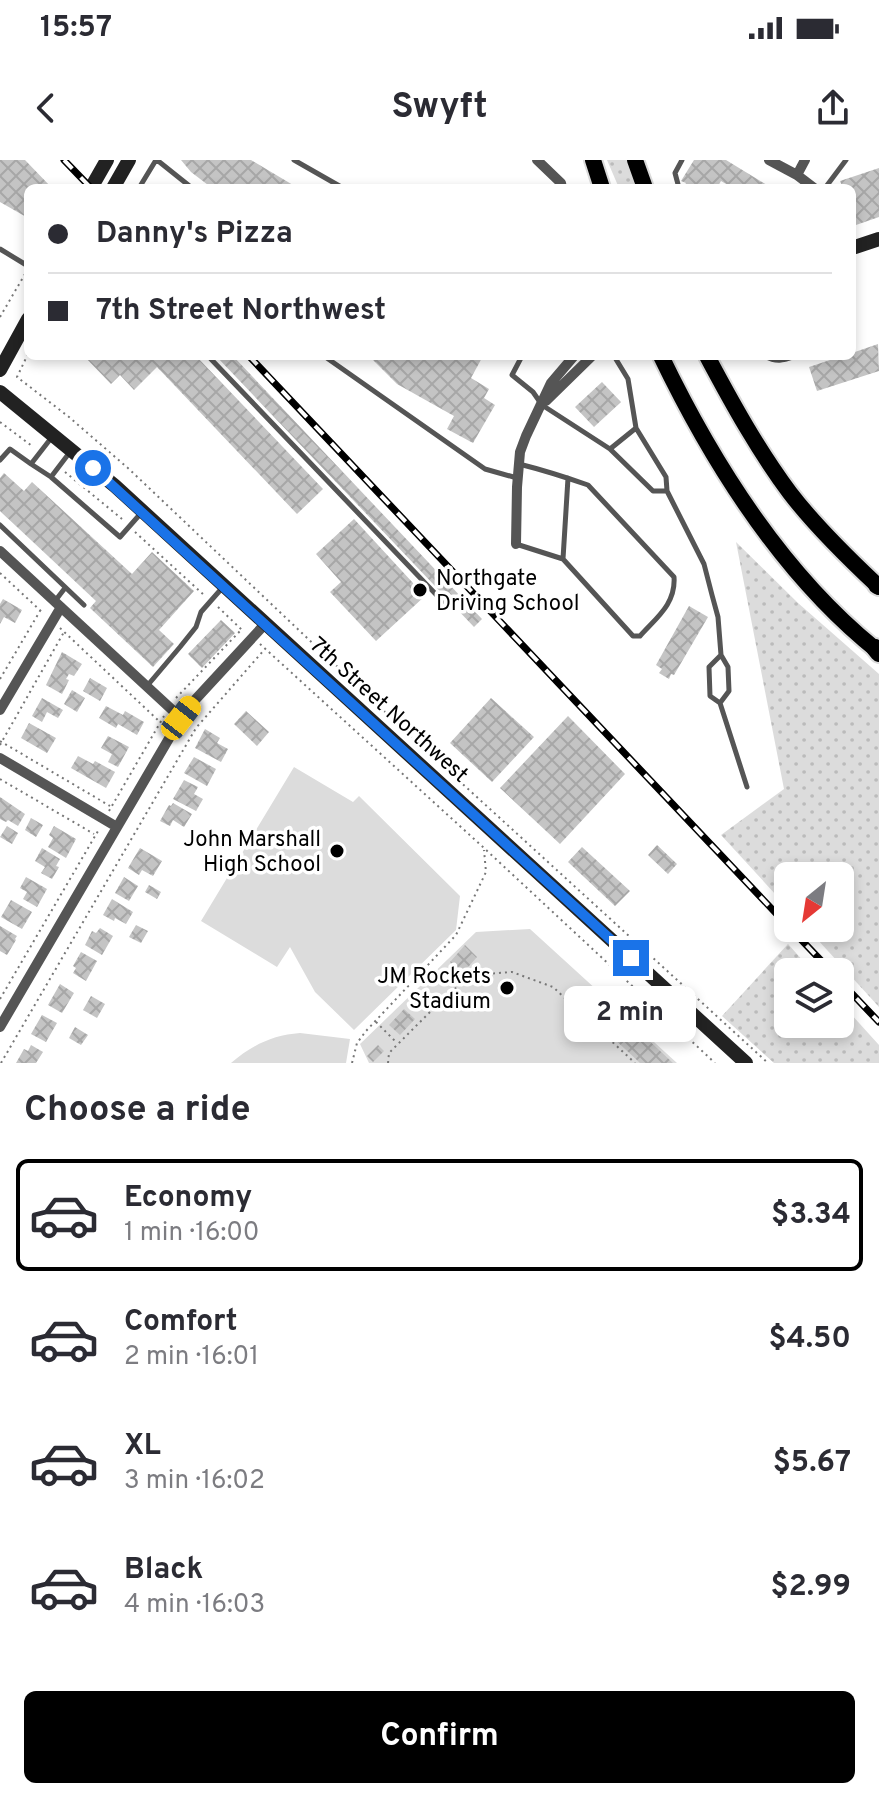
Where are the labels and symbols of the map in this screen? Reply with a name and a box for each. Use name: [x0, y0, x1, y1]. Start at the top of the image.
route start: [75, 450, 111, 486]
place label: Northgate Driving School: [436, 566, 579, 618]
marker: Northgate Driving School: [411, 581, 429, 599]
street label: 7th Street Northwest: [303, 632, 473, 789]
car: [157, 692, 205, 744]
place label: John Marshall High School: [183, 827, 321, 879]
marker: John Marshall High School: [328, 842, 346, 860]
north arrow: [774, 862, 854, 942]
route end: [613, 940, 649, 976]
place label: JM Rockets Stadium: [377, 964, 491, 1016]
marker: JM Rockets Stadium: [498, 979, 516, 997]
callout: 2 min: [565, 986, 697, 1042]

